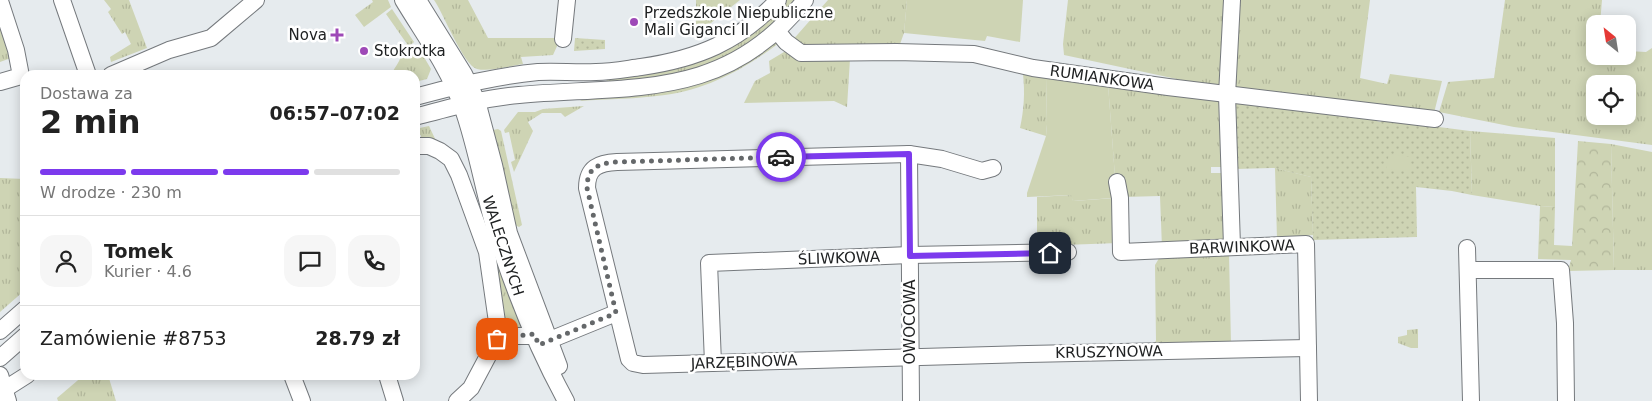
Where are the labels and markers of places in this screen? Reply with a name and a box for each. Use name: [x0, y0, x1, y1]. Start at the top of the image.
place label: Przedszkole Niepubliczne Mali Giganci II: [644, 4, 833, 39]
marker: Przedszkole Niepubliczne Mali Giganci II: [628, 16, 640, 28]
place label: Nova: [289, 26, 327, 44]
marker: Nova: [331, 29, 343, 41]
place label: Stokrotka: [374, 42, 446, 60]
marker: Stokrotka: [358, 45, 370, 57]
pin: [1029, 232, 1071, 274]
pin: [476, 318, 518, 360]

